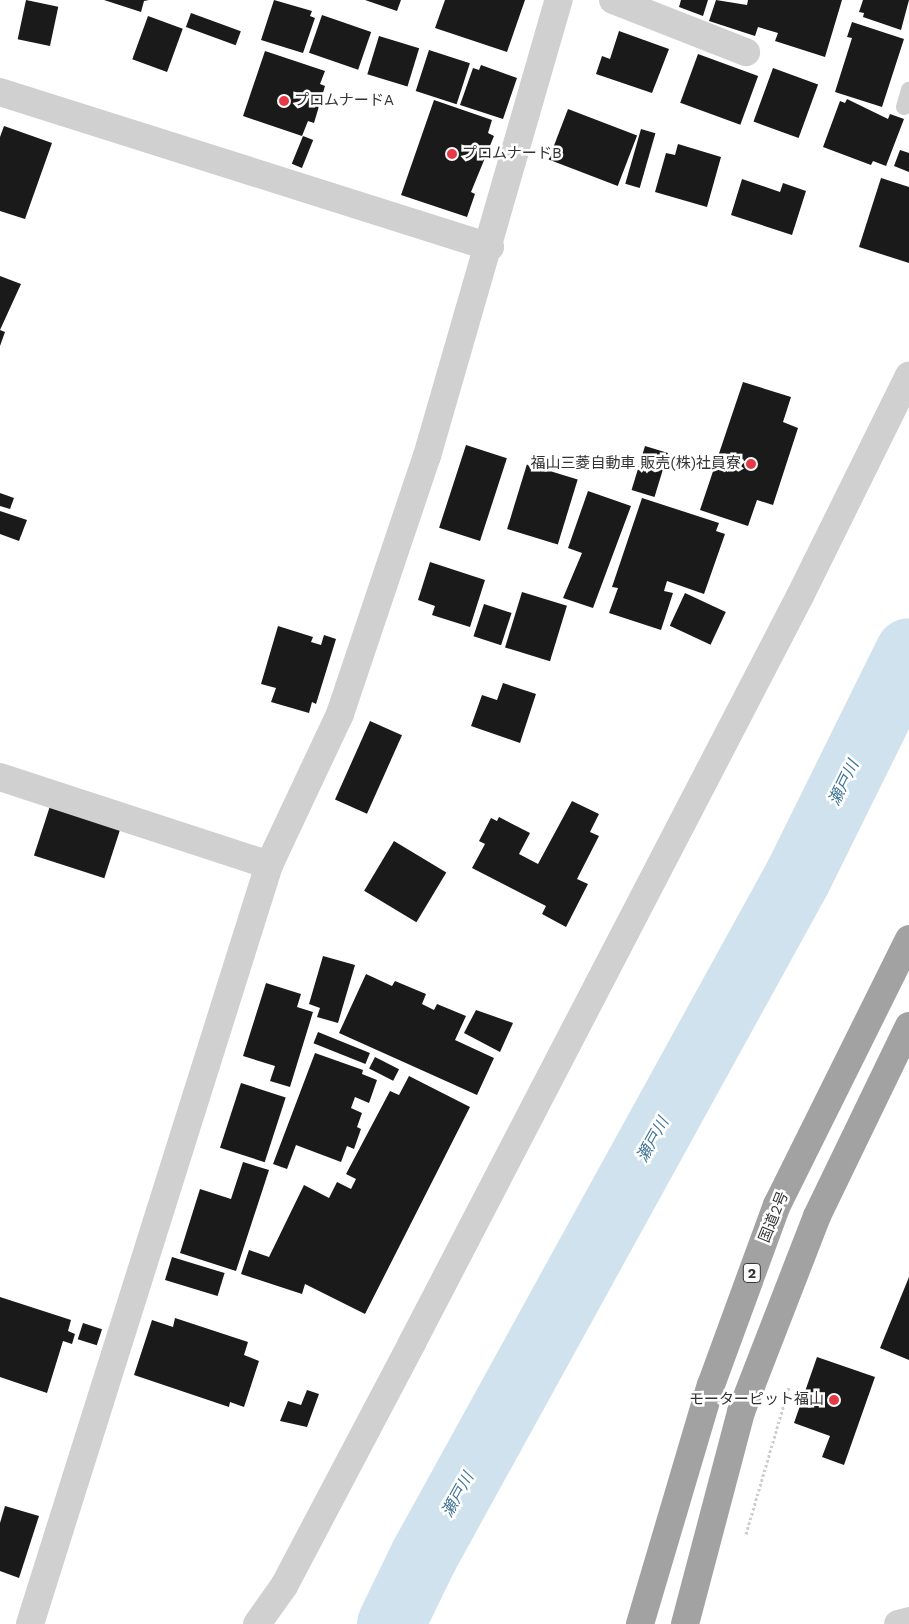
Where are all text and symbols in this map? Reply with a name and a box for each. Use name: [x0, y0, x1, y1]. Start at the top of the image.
place label: プロムナードA: [294, 92, 394, 110]
marker: プロムナードA: [278, 95, 290, 107]
place label: プロムナードB: [462, 145, 562, 163]
marker: プロムナードB: [446, 148, 458, 160]
place label: 福山三菱自動車 販売(株)社員寮: [530, 455, 741, 473]
marker: 福山三菱自動車 販売(株)社員寮: [745, 458, 757, 470]
water label: 瀬戸川: [825, 757, 863, 809]
water label: 瀬戸川: [633, 1114, 673, 1166]
street label: 国道2号: [756, 1189, 792, 1245]
road number: 2: [742, 1262, 762, 1284]
place label: モーターピット福山: [689, 1391, 824, 1409]
marker: モーターピット福山: [828, 1394, 840, 1406]
water label: 瀬戸川: [438, 1469, 478, 1521]

